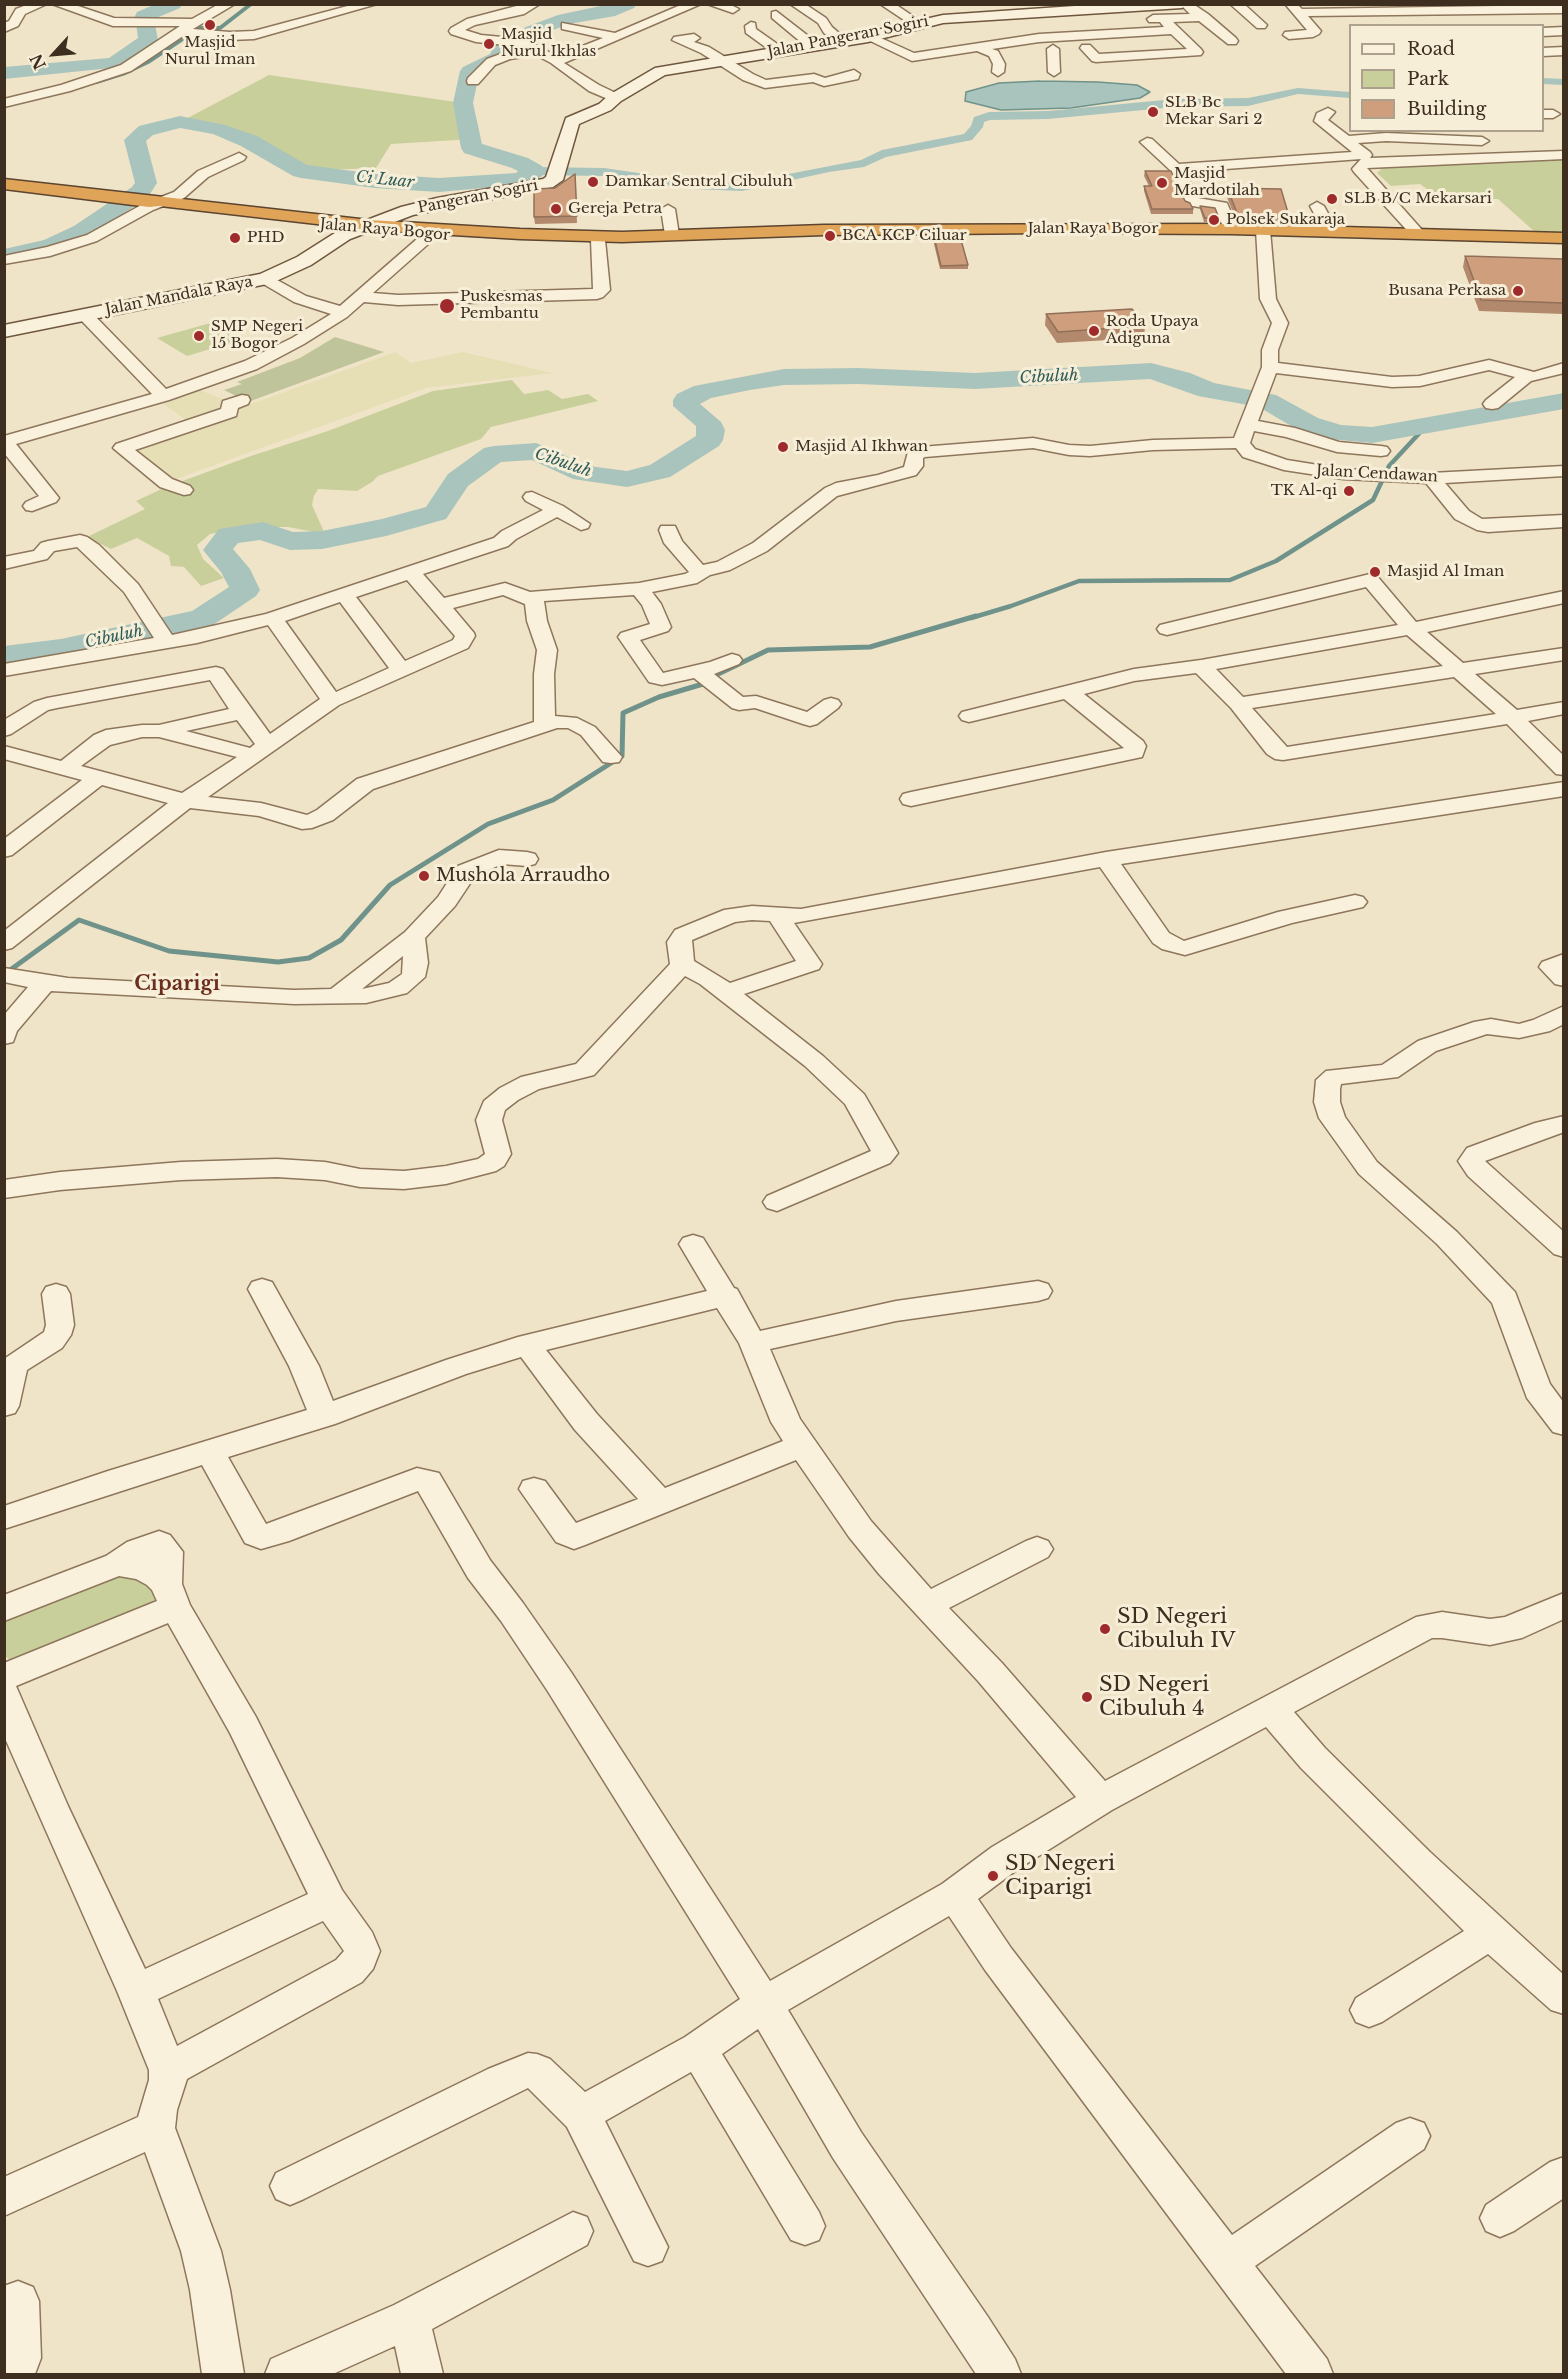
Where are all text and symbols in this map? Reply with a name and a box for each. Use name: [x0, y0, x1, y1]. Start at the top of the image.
street label: Jalan Pangeran Sogiri: [766, 13, 930, 61]
marker: Masjid Nurul Iman: [203, 18, 217, 32]
north arrow: [24, 24, 84, 84]
legend: [1349, 24, 1544, 132]
place label: Masjid Nurul Ikhlas: [501, 26, 596, 61]
place label: Masjid Nurul Iman: [165, 34, 255, 69]
marker: Masjid Nurul Ikhlas: [482, 37, 496, 51]
text: Road: [1407, 38, 1455, 60]
text: N: [26, 51, 50, 73]
text: Park: [1407, 68, 1449, 90]
place label: SLB Bc Mekar Sari 2: [1165, 94, 1262, 129]
text: Building: [1407, 98, 1486, 120]
marker: SLB Bc Mekar Sari 2: [1146, 105, 1160, 119]
place label: Masjid Mardotilah: [1174, 165, 1260, 200]
water label: Ci Luar: [355, 167, 415, 193]
place label: Damkar Sentral Cibuluh: [605, 173, 793, 191]
marker: Damkar Sentral Cibuluh: [586, 175, 600, 189]
marker: Masjid Mardotilah: [1155, 176, 1169, 190]
street label: Pangeran Sogiri: [416, 177, 540, 217]
place label: SLB B/C Mekarsari: [1344, 190, 1492, 208]
marker: SLB B/C Mekarsari: [1325, 192, 1339, 206]
place label: Gereja Petra: [568, 200, 662, 218]
marker: Gereja Petra: [549, 202, 563, 216]
place label: Polsek Sukaraja: [1226, 211, 1345, 229]
marker: Polsek Sukaraja: [1207, 213, 1221, 227]
street label: Jalan Raya Bogor: [319, 215, 451, 245]
street label: Jalan Raya Bogor: [1028, 220, 1158, 238]
place label: BCA KCP Ciluar: [842, 227, 967, 245]
place label: PHD: [247, 229, 284, 247]
marker: BCA KCP Ciluar: [823, 229, 837, 243]
marker: PHD: [228, 231, 242, 245]
street label: Jalan Mandala Raya: [104, 273, 254, 319]
place label: Busana Perkasa: [1388, 282, 1506, 300]
marker: Busana Perkasa: [1511, 284, 1525, 298]
place label: Puskesmas Pembantu: [460, 288, 542, 323]
marker: Puskesmas Pembantu: [438, 297, 456, 315]
place label: Roda Upaya Adiguna: [1106, 313, 1199, 348]
place label: SMP Negeri 15 Bogor: [211, 318, 303, 353]
marker: Roda Upaya Adiguna: [1087, 324, 1101, 338]
marker: SMP Negeri 15 Bogor: [192, 329, 206, 343]
water label: Cibuluh: [1019, 366, 1079, 388]
place label: Masjid Al Ikhwan: [795, 438, 928, 456]
marker: Masjid Al Ikhwan: [776, 440, 790, 454]
water label: Cibuluh: [532, 444, 594, 482]
street label: Jalan Cendawan: [1316, 462, 1438, 486]
place label: TK Al-qi: [1271, 482, 1337, 500]
marker: TK Al-qi: [1342, 484, 1356, 498]
place label: Masjid Al Iman: [1387, 563, 1504, 581]
marker: Masjid Al Iman: [1368, 565, 1382, 579]
water label: Cibuluh: [83, 621, 145, 653]
place label: Mushola Arraudho: [436, 865, 610, 887]
marker: Mushola Arraudho: [417, 869, 431, 883]
district label: Ciparigi: [134, 972, 220, 996]
place label: SD Negeri Cibuluh IV: [1117, 1604, 1235, 1654]
marker: SD Negeri Cibuluh IV: [1098, 1622, 1112, 1636]
place label: SD Negeri Cibuluh 4: [1099, 1672, 1209, 1722]
marker: SD Negeri Cibuluh 4: [1080, 1690, 1094, 1704]
place label: SD Negeri Ciparigi: [1005, 1851, 1115, 1901]
marker: SD Negeri Ciparigi: [986, 1869, 1000, 1883]

